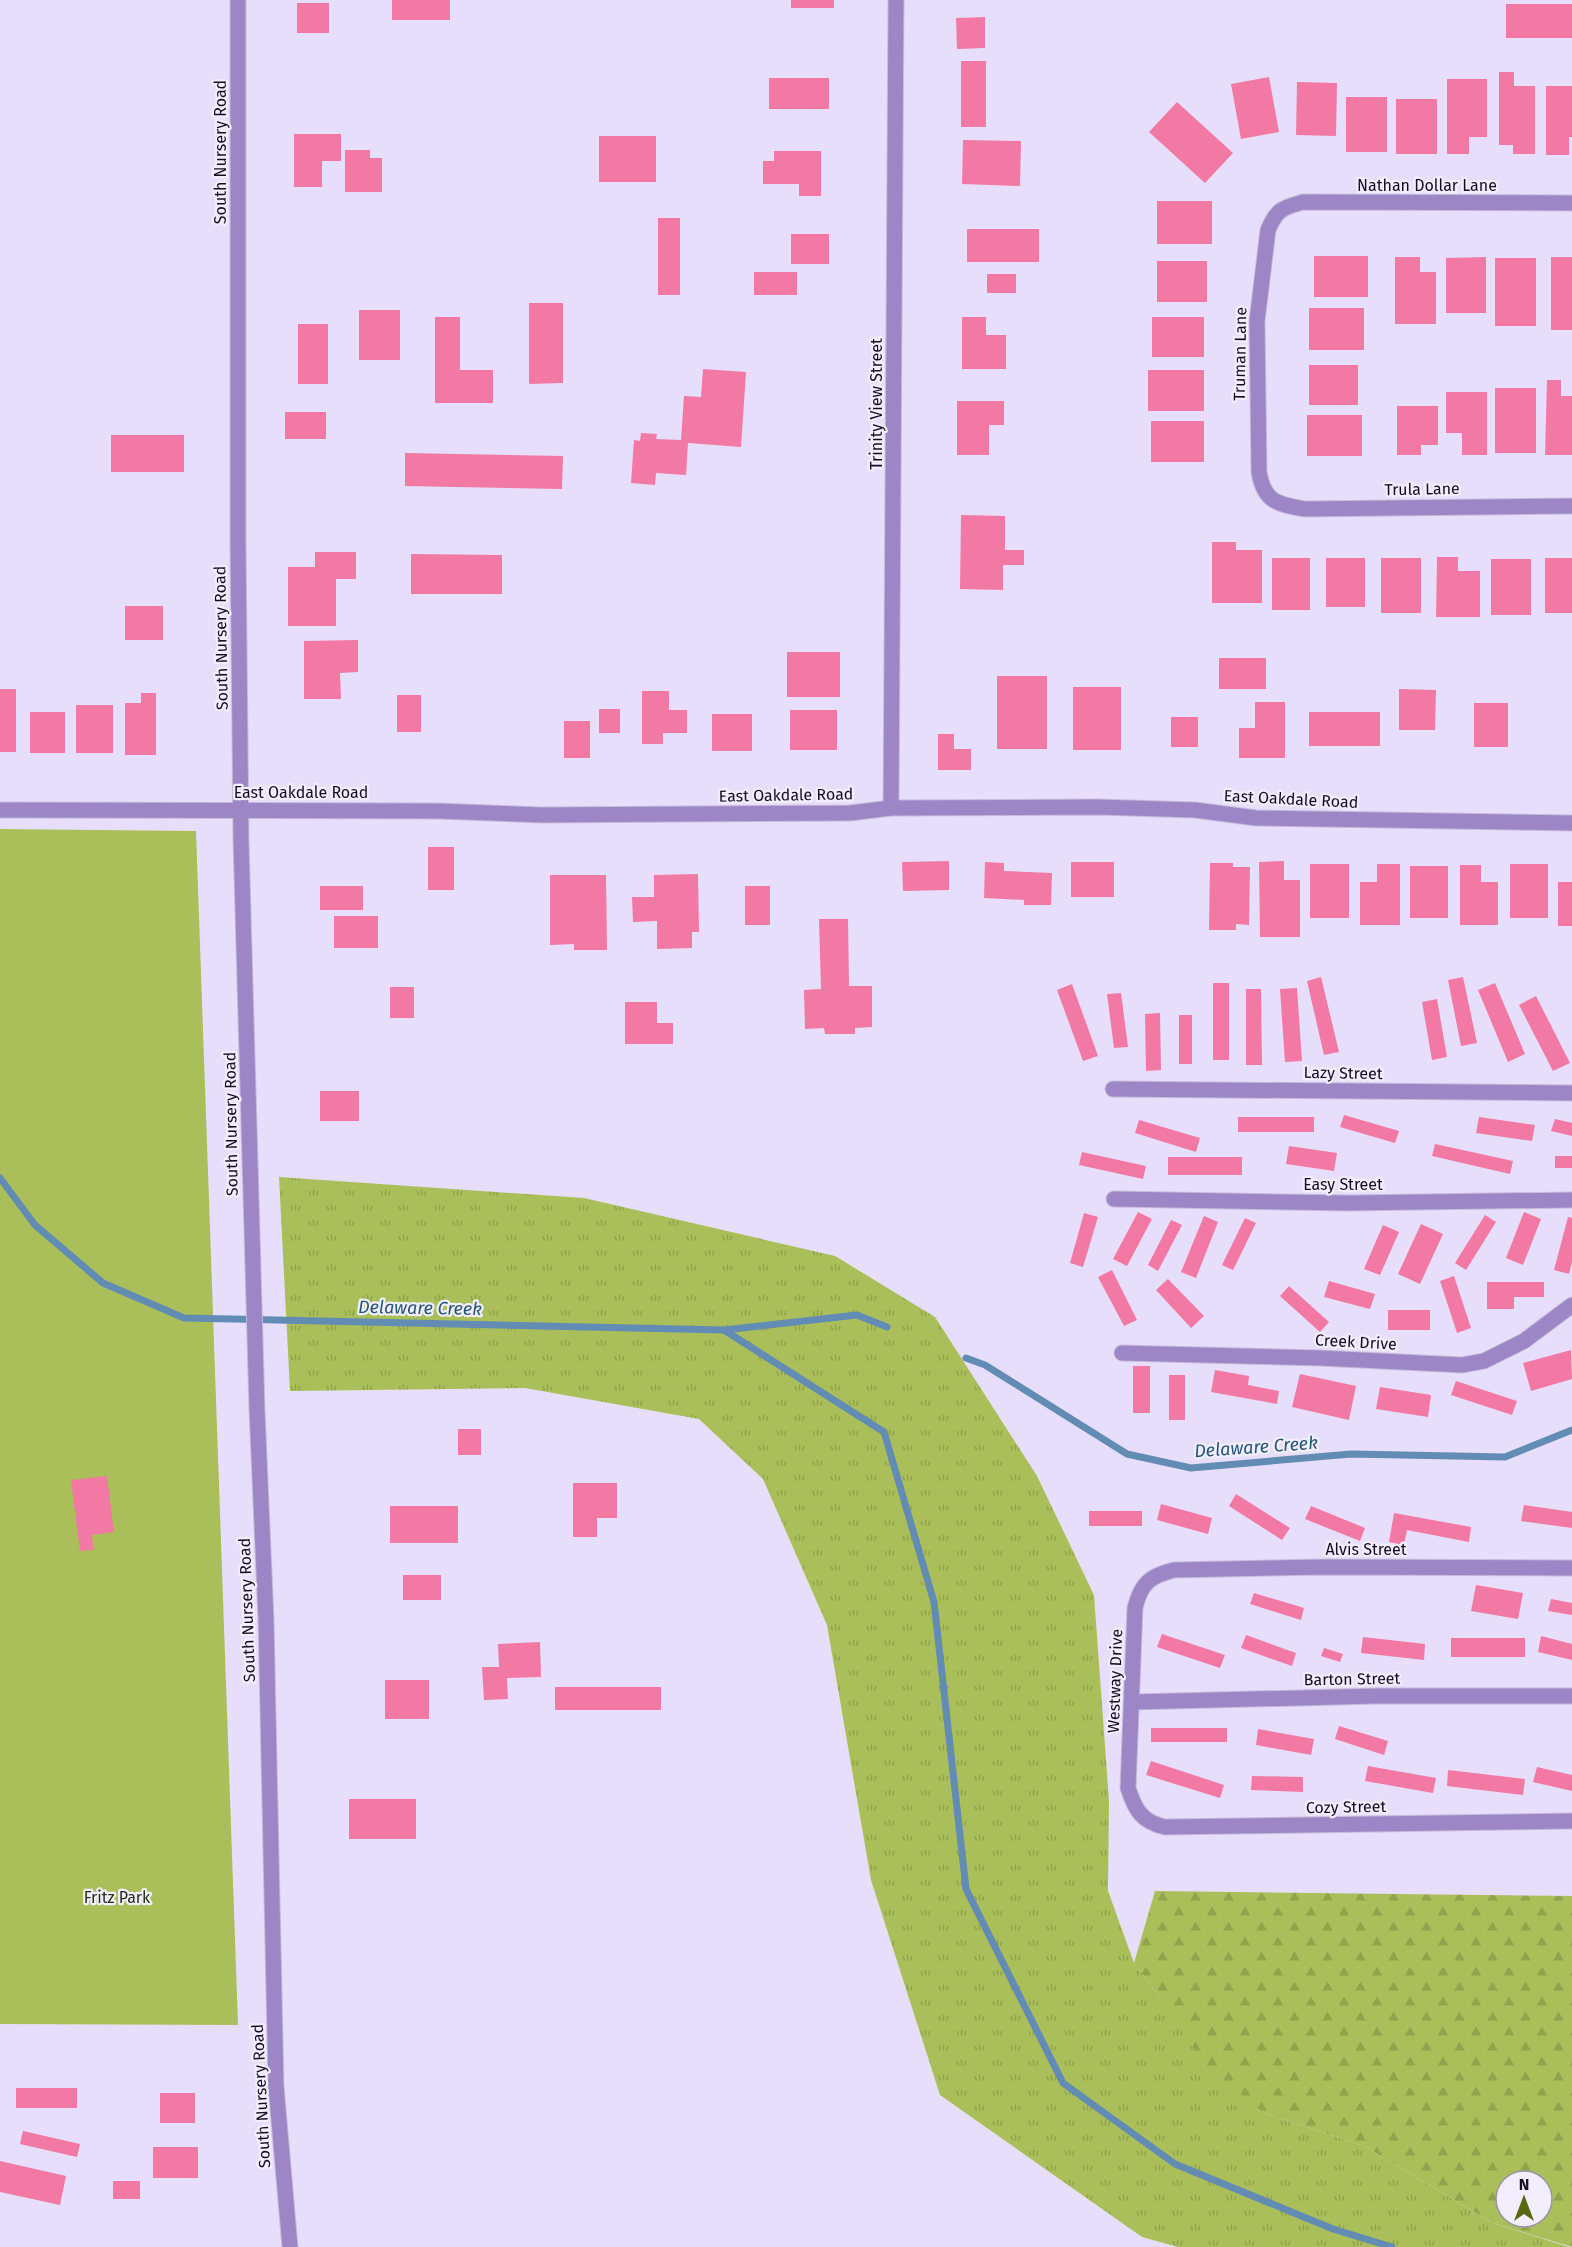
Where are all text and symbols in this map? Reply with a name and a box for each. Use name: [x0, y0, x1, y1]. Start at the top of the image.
street label: South Nursery Road: [211, 80, 230, 224]
street label: Nathan Dollar Lane: [1357, 176, 1497, 195]
street label: Truman Lane: [1230, 307, 1250, 401]
street label: Trinity View Street: [867, 338, 886, 470]
street label: Trula Lane: [1384, 479, 1460, 499]
street label: South Nursery Road: [210, 566, 232, 710]
street label: East Oakdale Road: [234, 783, 368, 802]
street label: East Oakdale Road: [719, 784, 853, 806]
street label: East Oakdale Road: [1223, 786, 1359, 812]
street label: South Nursery Road: [220, 1052, 242, 1196]
street label: Lazy Street: [1303, 1063, 1383, 1083]
street label: Easy Street: [1303, 1175, 1383, 1194]
water label: Delaware Creek: [358, 1296, 482, 1320]
street label: Creek Drive: [1315, 1330, 1397, 1354]
water label: Delaware Creek: [1193, 1432, 1319, 1462]
street label: South Nursery Road: [235, 1538, 259, 1682]
street label: Alvis Street: [1325, 1540, 1407, 1559]
street label: Westway Drive: [1104, 1628, 1126, 1734]
street label: Barton Street: [1304, 1669, 1401, 1689]
street label: Cozy Street: [1306, 1797, 1387, 1817]
park label: Fritz Park: [84, 1888, 151, 1907]
street label: South Nursery Road: [248, 2023, 274, 2169]
north arrow: [1494, 2169, 1554, 2229]
text: N: [1519, 2175, 1529, 2194]

